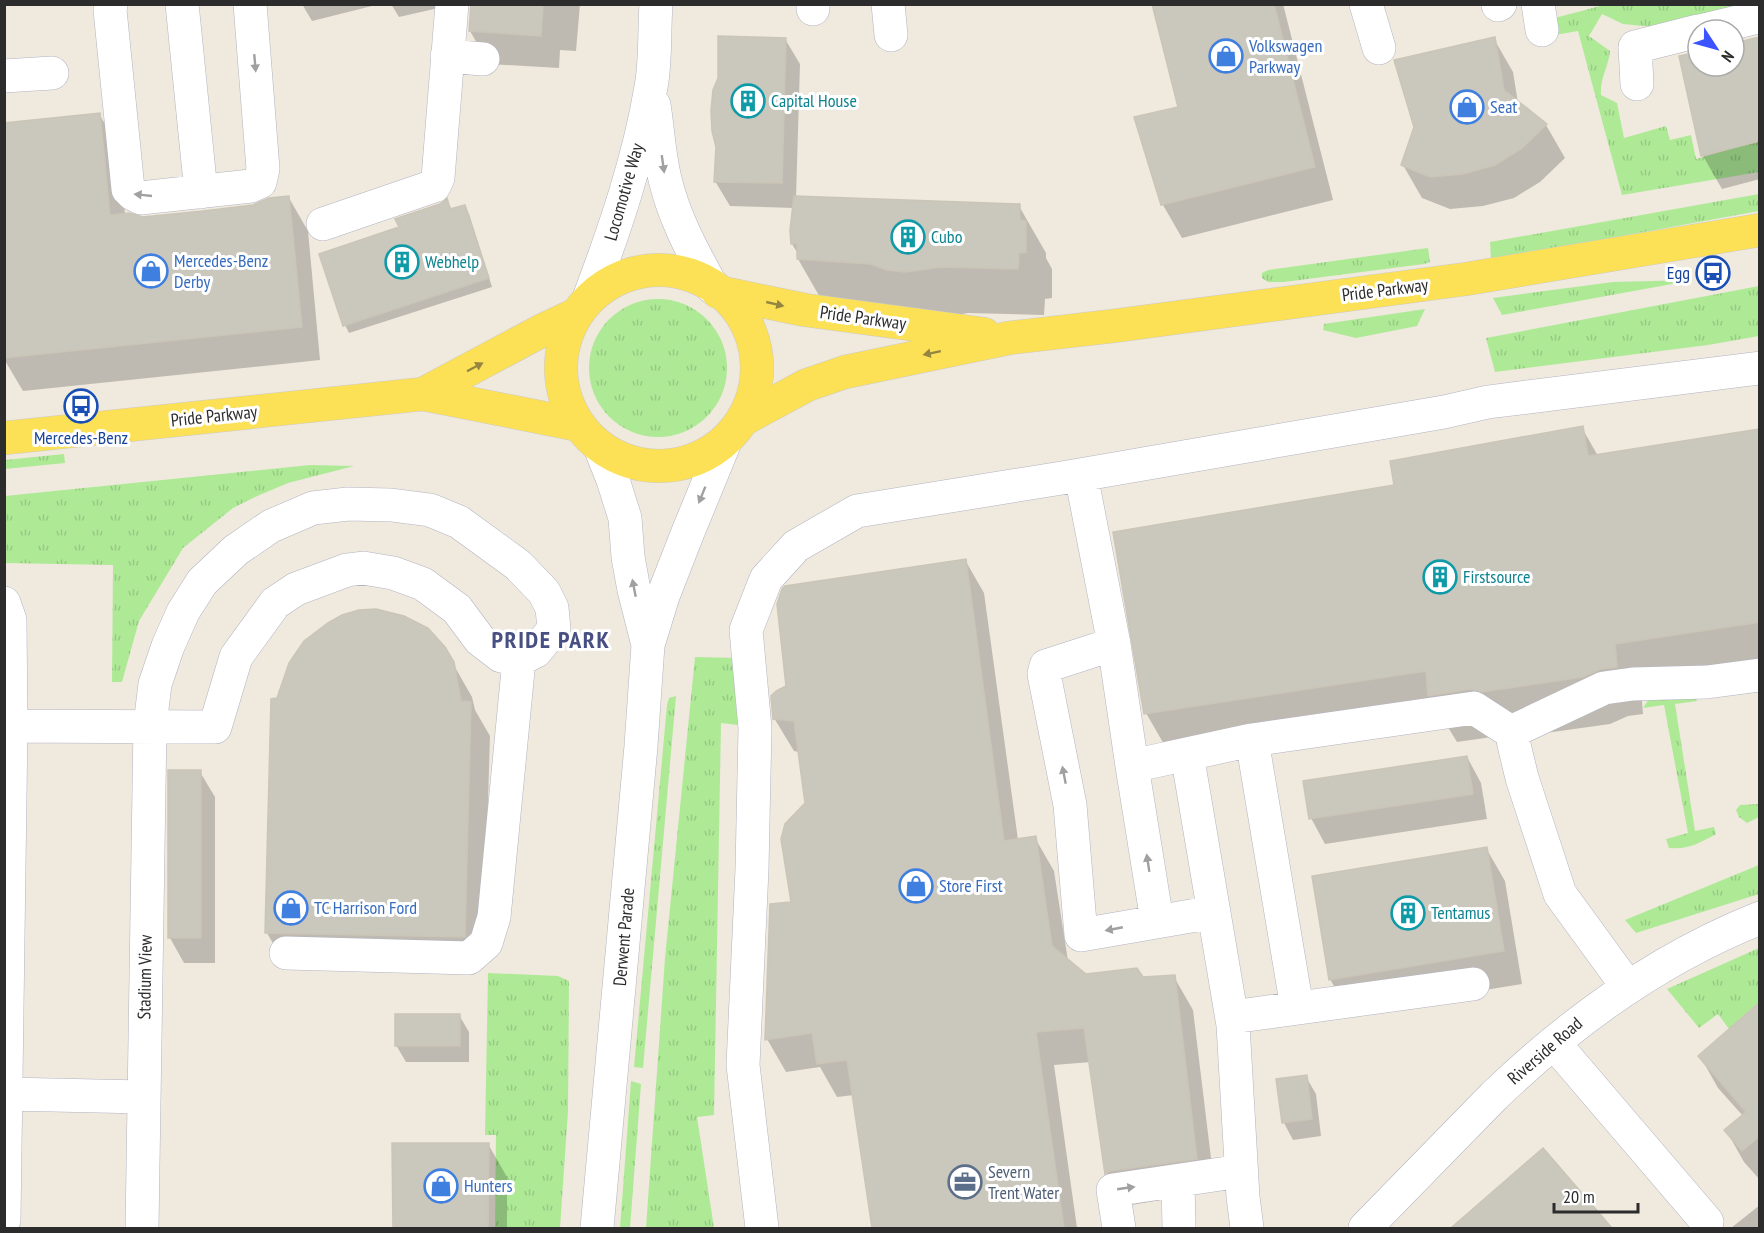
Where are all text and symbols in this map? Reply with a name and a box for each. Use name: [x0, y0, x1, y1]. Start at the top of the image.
north arrow: [1686, 18, 1746, 78]
place label: Volkswagen Parkway: [1248, 34, 1322, 78]
shop icon: Volkswagen Parkway: [1208, 38, 1244, 74]
text: N: [1718, 47, 1739, 66]
one-way arrow: [250, 53, 260, 72]
building icon: Capital House: [730, 83, 766, 119]
place label: Capital House: [771, 89, 857, 112]
shop icon: Seat: [1449, 89, 1485, 125]
place label: Seat: [1490, 95, 1517, 118]
street label: Locomotive Way: [599, 140, 648, 243]
one-way arrow: [658, 155, 667, 174]
one-way arrow: [133, 190, 152, 200]
building icon: Cubo: [890, 219, 926, 255]
place label: Cubo: [931, 225, 963, 248]
building icon: Webhelp: [384, 244, 420, 280]
place label: Mercedes-Benz Derby: [174, 249, 268, 293]
place label: Webhelp: [425, 250, 479, 273]
shop icon: Mercedes-Benz Derby: [133, 253, 169, 289]
bus stop icon: Egg: [1695, 255, 1731, 291]
place label: Egg: [1667, 261, 1690, 284]
street label: Pride Parkway: [1340, 273, 1430, 306]
one-way arrow: [766, 300, 785, 310]
street label: Pride Parkway: [818, 300, 908, 335]
one-way arrow: [922, 349, 941, 359]
one-way arrow: [467, 362, 484, 372]
bus stop icon: Mercedes-Benz: [63, 388, 99, 424]
street label: Pride Parkway: [170, 400, 259, 431]
place label: Mercedes-Benz: [34, 426, 128, 449]
one-way arrow: [697, 487, 707, 505]
building icon: Firstsource: [1422, 559, 1458, 595]
place label: Firstsource: [1463, 565, 1530, 588]
one-way arrow: [629, 578, 638, 597]
district label: PRIDE PARK: [492, 624, 610, 655]
one-way arrow: [1059, 765, 1068, 784]
one-way arrow: [1143, 854, 1152, 873]
shop icon: Store First: [898, 868, 934, 904]
place label: Store First: [939, 874, 1003, 897]
street label: Derwent Parade: [608, 887, 639, 987]
shop icon: TC Harrison Ford: [273, 890, 309, 926]
building icon: Tentamus: [1390, 895, 1426, 931]
place label: TC Harrison Ford: [314, 896, 417, 919]
place label: Tentamus: [1431, 901, 1490, 924]
one-way arrow: [1105, 924, 1124, 934]
street label: Stadium View: [132, 934, 157, 1019]
street label: Riverside Road: [1503, 1012, 1587, 1089]
place label: Severn Trent Water: [988, 1160, 1059, 1204]
office icon: Severn Trent Water: [947, 1164, 983, 1200]
shop icon: Hunters: [423, 1168, 459, 1204]
place label: Hunters: [464, 1174, 513, 1197]
scale bar: [1554, 1176, 1638, 1214]
one-way arrow: [1117, 1184, 1136, 1193]
text: 20 m: [1563, 1185, 1595, 1208]

